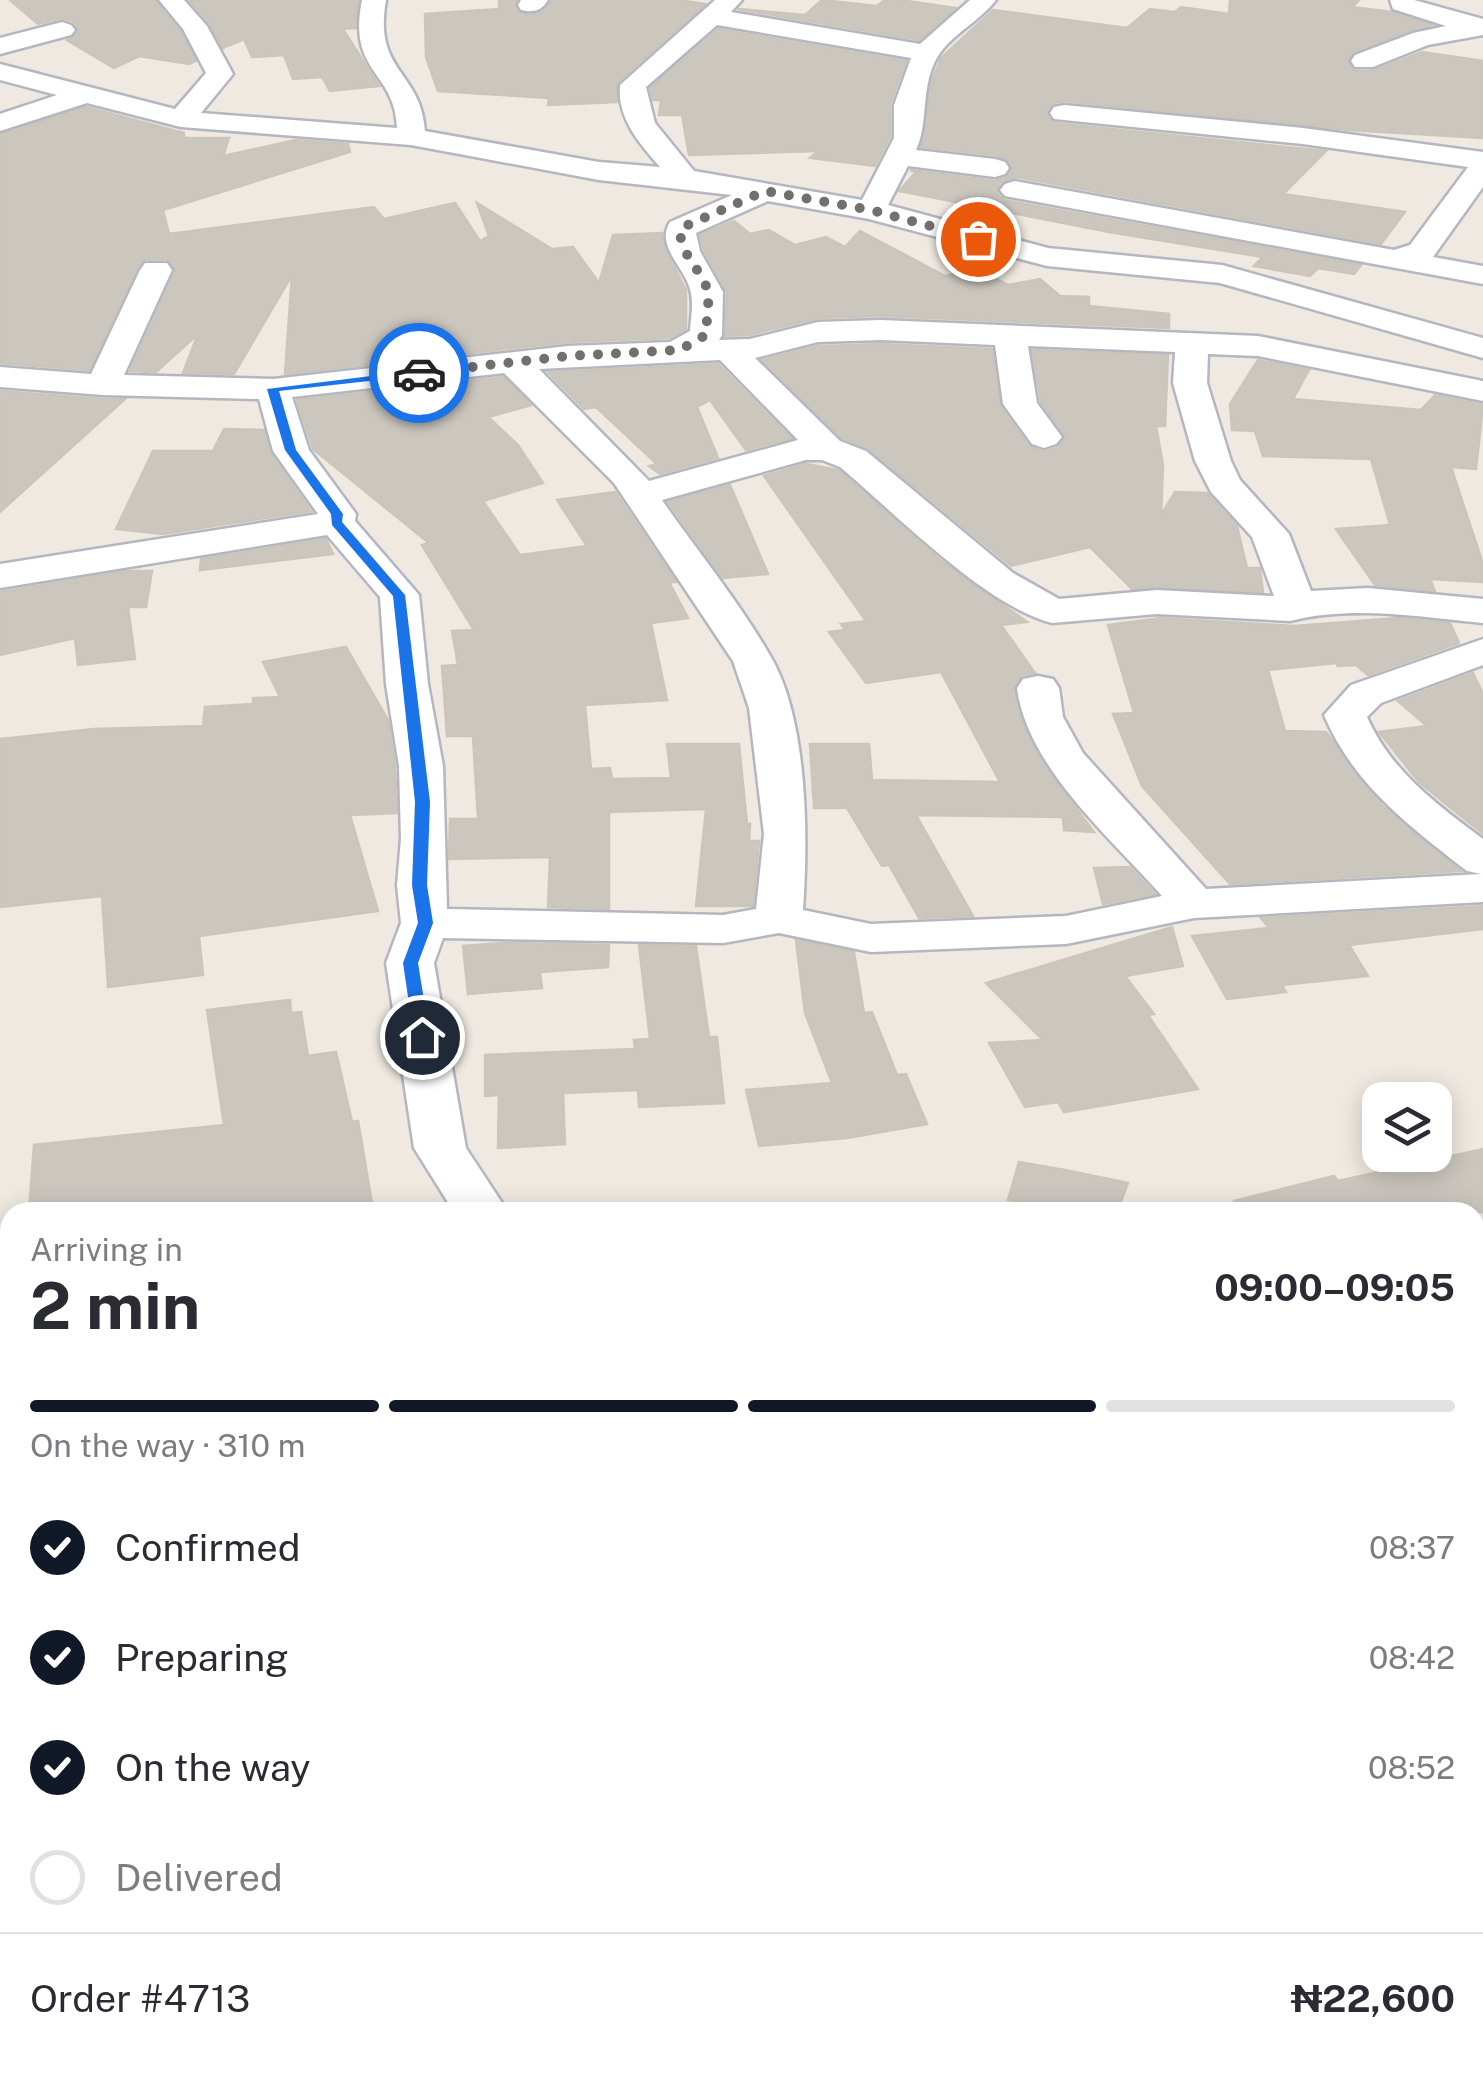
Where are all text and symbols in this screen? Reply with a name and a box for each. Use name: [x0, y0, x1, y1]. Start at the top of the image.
pin: [936, 197, 1021, 282]
icon: bag: [951, 212, 1006, 267]
courier: [369, 323, 469, 423]
icon: car: [392, 346, 447, 401]
pin: [380, 995, 465, 1080]
icon: home: [395, 1010, 450, 1065]
map controls: [1362, 1082, 1452, 1172]
button: layers: [1362, 1082, 1452, 1172]
text: Arriving in: [30, 1231, 183, 1268]
text: 09:00–09:05: [1214, 1265, 1455, 1310]
text: 2 min: [30, 1267, 200, 1344]
text: On the way · 310 m: [30, 1427, 306, 1464]
icon: check: [30, 1520, 85, 1575]
text: Confirmed: [115, 1525, 300, 1570]
text: 08:37: [1369, 1529, 1455, 1566]
icon: check: [30, 1630, 85, 1685]
text: Preparing: [115, 1635, 289, 1680]
text: 08:42: [1369, 1639, 1455, 1676]
icon: check: [30, 1740, 85, 1795]
text: On the way: [115, 1745, 311, 1790]
text: 08:52: [1368, 1749, 1455, 1786]
text: Delivered: [115, 1855, 283, 1900]
text: Order #4713: [30, 1976, 250, 2021]
text: ₦22,600: [1291, 1976, 1455, 2021]

